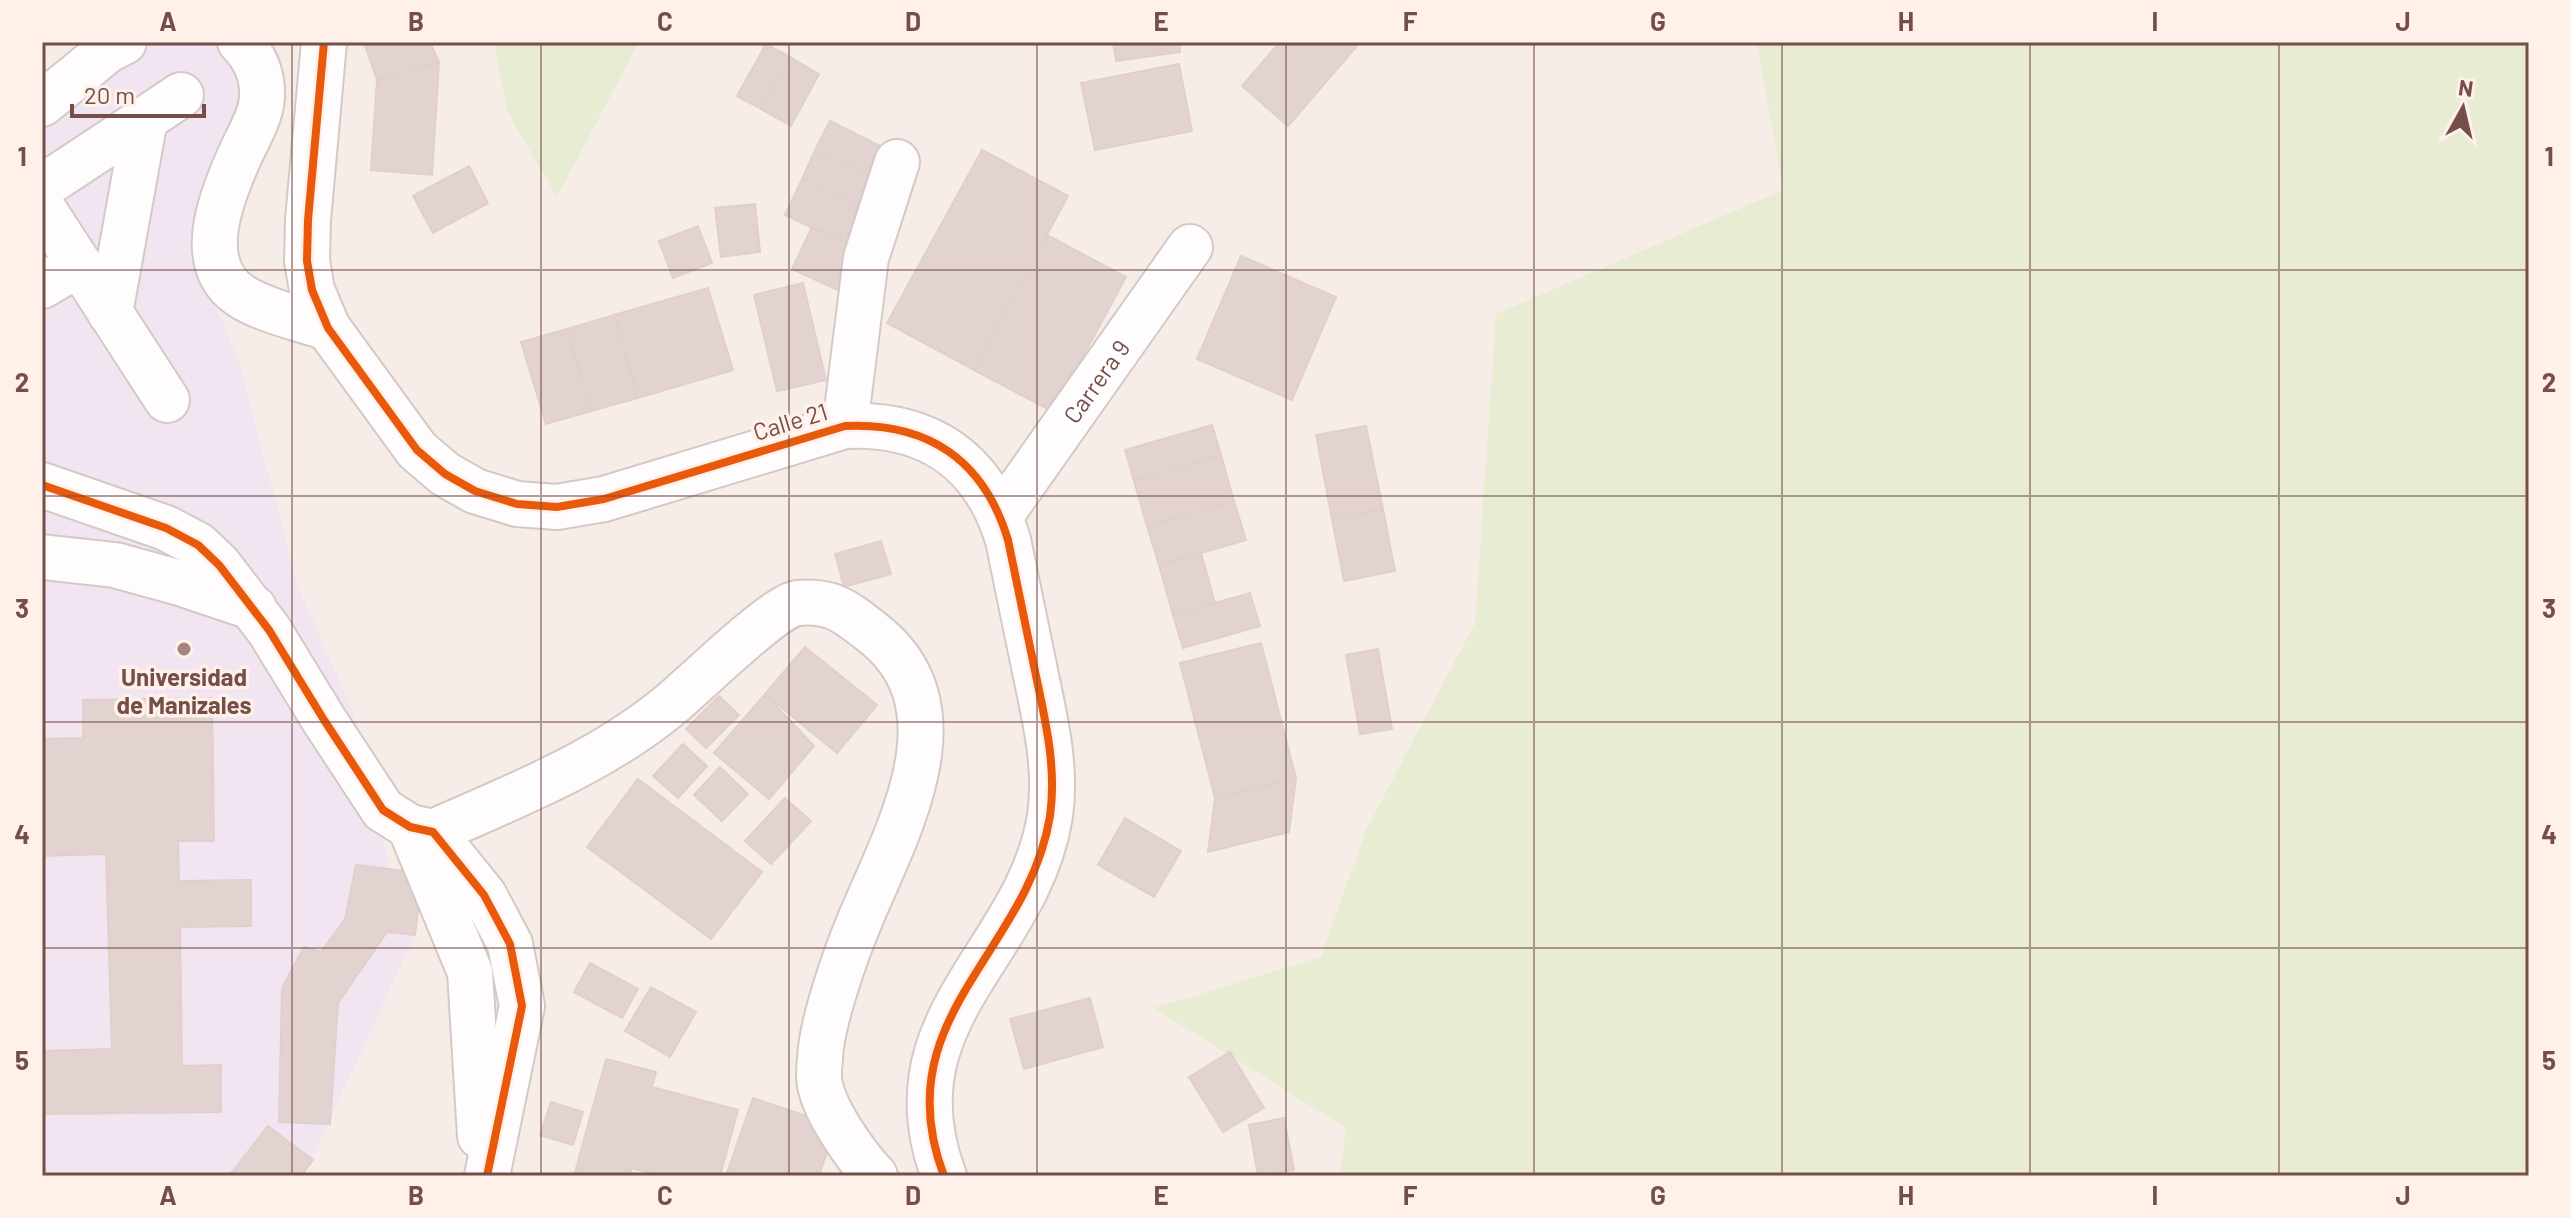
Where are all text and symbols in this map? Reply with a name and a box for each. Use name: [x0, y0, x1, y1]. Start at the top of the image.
text: A: [159, 5, 177, 36]
text: B: [408, 5, 424, 36]
text: C: [657, 5, 673, 36]
text: D: [905, 5, 921, 36]
text: E: [1153, 5, 1169, 36]
text: F: [1403, 5, 1418, 36]
text: G: [1650, 5, 1666, 36]
text: H: [1898, 5, 1914, 36]
text: I: [2152, 5, 2158, 36]
text: J: [2395, 5, 2411, 36]
scale bar: [72, 68, 204, 118]
north arrow: [2423, 68, 2503, 148]
text: N: [2457, 73, 2475, 101]
text: 20 m: [84, 80, 135, 109]
text: 1: [17, 140, 27, 171]
text: 1: [2544, 140, 2554, 171]
street label: Carrera 9: [1056, 334, 1135, 428]
text: 2: [15, 366, 29, 397]
text: 2: [2542, 366, 2556, 397]
street label: Calle 21: [749, 396, 831, 446]
text: 3: [15, 592, 29, 623]
text: 3: [2542, 592, 2556, 623]
marker: Universidad de Manizales: [175, 640, 193, 658]
place label: Universidad de Manizales: [116, 662, 252, 719]
text: 4: [14, 818, 30, 849]
text: 4: [2541, 818, 2557, 849]
text: 5: [15, 1044, 29, 1075]
text: 5: [2542, 1044, 2556, 1075]
text: A: [159, 1179, 177, 1210]
text: B: [408, 1179, 424, 1210]
text: C: [657, 1179, 673, 1210]
text: D: [905, 1179, 921, 1210]
text: E: [1153, 1179, 1169, 1210]
text: F: [1403, 1179, 1418, 1210]
text: G: [1650, 1179, 1666, 1210]
text: H: [1898, 1179, 1914, 1210]
text: I: [2152, 1179, 2158, 1210]
text: J: [2395, 1179, 2411, 1210]

